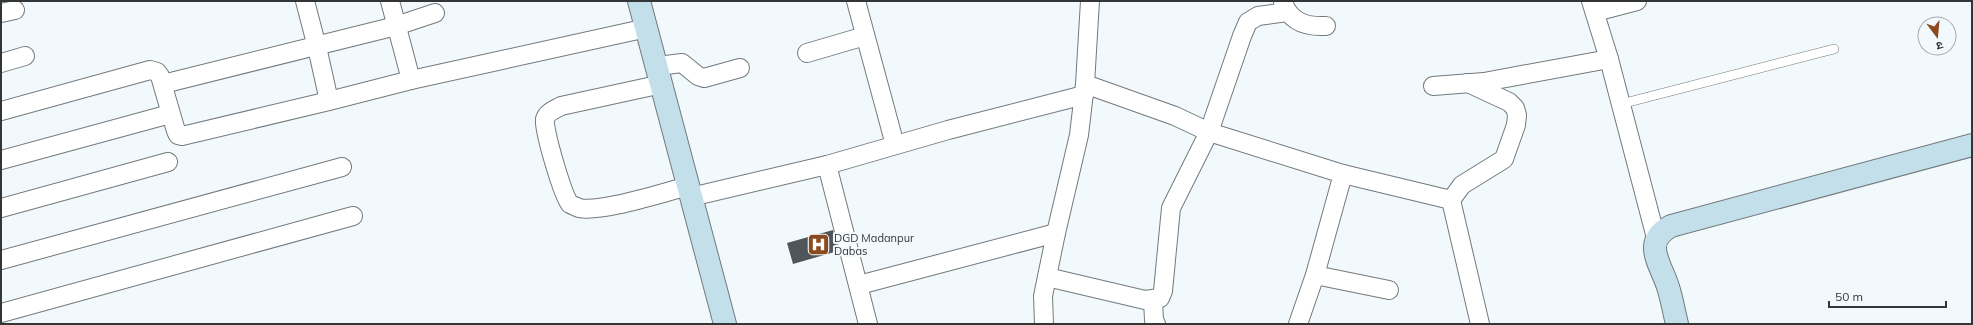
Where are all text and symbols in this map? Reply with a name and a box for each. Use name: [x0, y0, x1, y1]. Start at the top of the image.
north arrow: [1917, 16, 1957, 56]
text: उ: [1934, 38, 1945, 53]
hospital icon: DGD Madanpur Dabas: [806, 231, 832, 257]
place label: DGD Madanpur Dabas: [834, 231, 914, 258]
scale bar: [1829, 283, 1946, 309]
text: 50 m: [1835, 289, 1863, 304]

